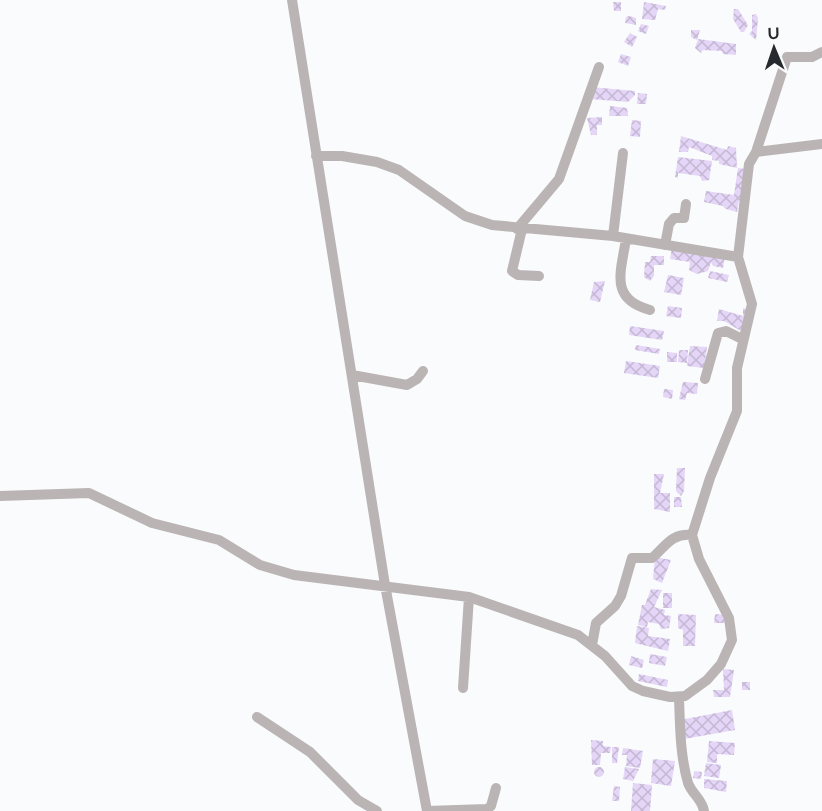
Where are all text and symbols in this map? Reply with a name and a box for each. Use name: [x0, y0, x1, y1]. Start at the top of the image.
north arrow: [744, 18, 804, 78]
text: U: [767, 24, 780, 43]

